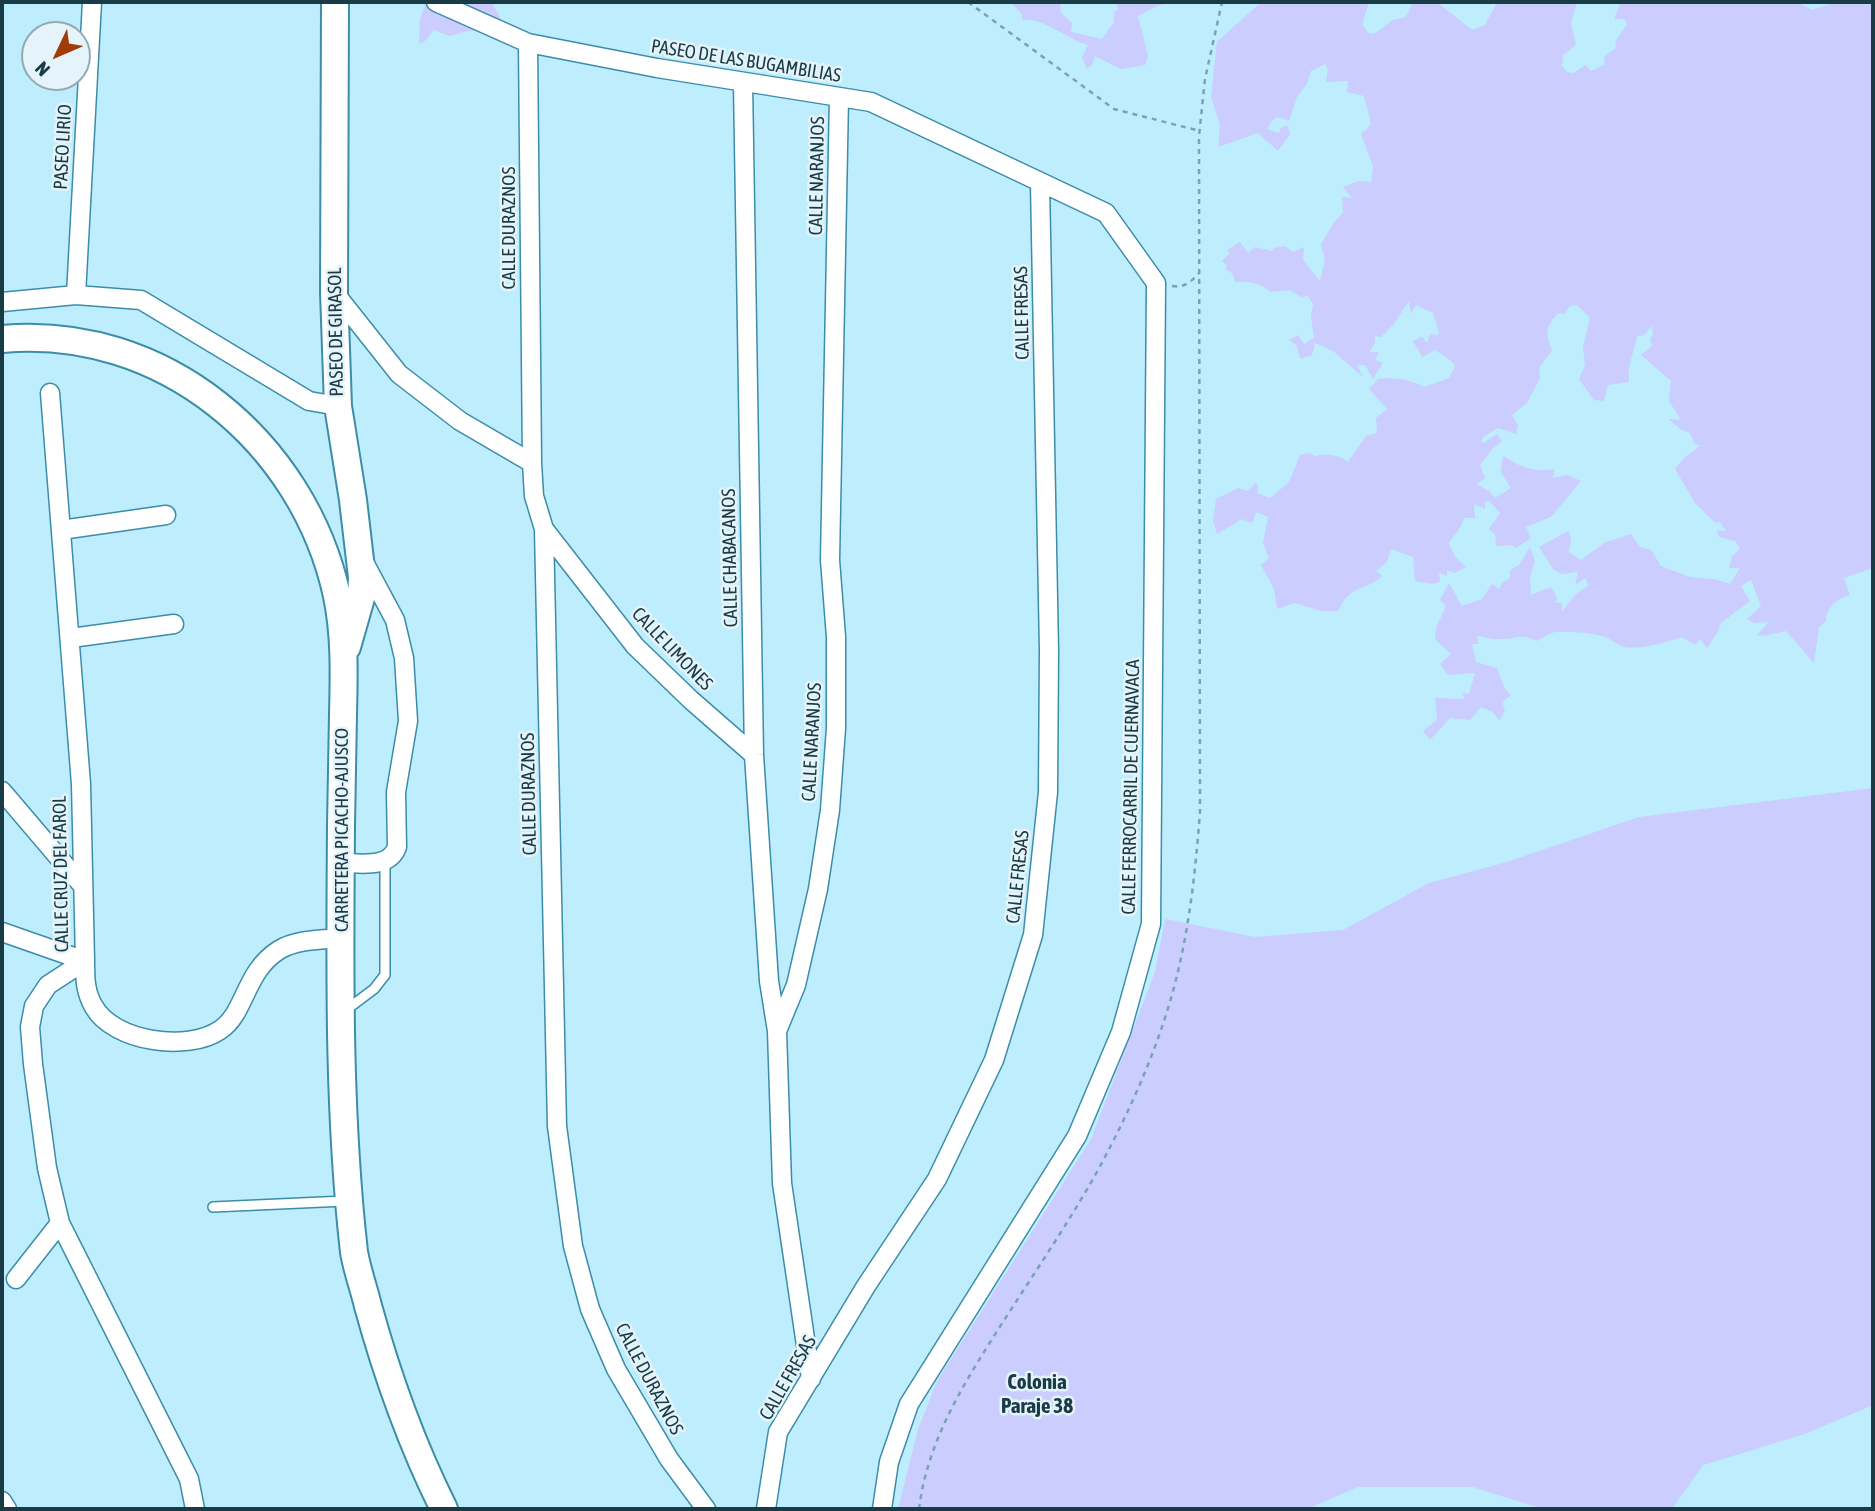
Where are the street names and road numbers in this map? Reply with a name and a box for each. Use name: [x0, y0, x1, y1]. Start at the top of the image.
street label: PASEO DE LAS BUGAMBILIAS: [649, 35, 843, 87]
street label: PASEO LIRIO: [49, 104, 77, 190]
street label: CALLE NARANJOS: [805, 116, 829, 236]
street label: CALLE DURAZNOS: [498, 167, 520, 289]
street label: CALLE FRESAS: [1010, 266, 1034, 360]
street label: PASEO DE GIRASOL: [323, 267, 349, 397]
street label: CALLE CHABACANOS: [717, 488, 743, 628]
street label: CALLE LIMONES: [627, 603, 717, 695]
street label: CALLE FERROCARRIL DE CUERNAVACA: [1117, 659, 1145, 915]
street label: CALLE NARANJOS: [798, 682, 826, 802]
street label: CARRETERA PICACHO-AJUSCO: [331, 728, 353, 932]
street label: CALLE DURAZNOS: [517, 732, 541, 856]
street label: CALLE CRUZ DEL FAROL: [48, 795, 74, 953]
street label: CALLE FRESAS: [1002, 829, 1034, 925]
street label: CALLE DURAZNOS: [610, 1319, 688, 1439]
street label: CALLE FRESAS: [755, 1332, 821, 1424]

